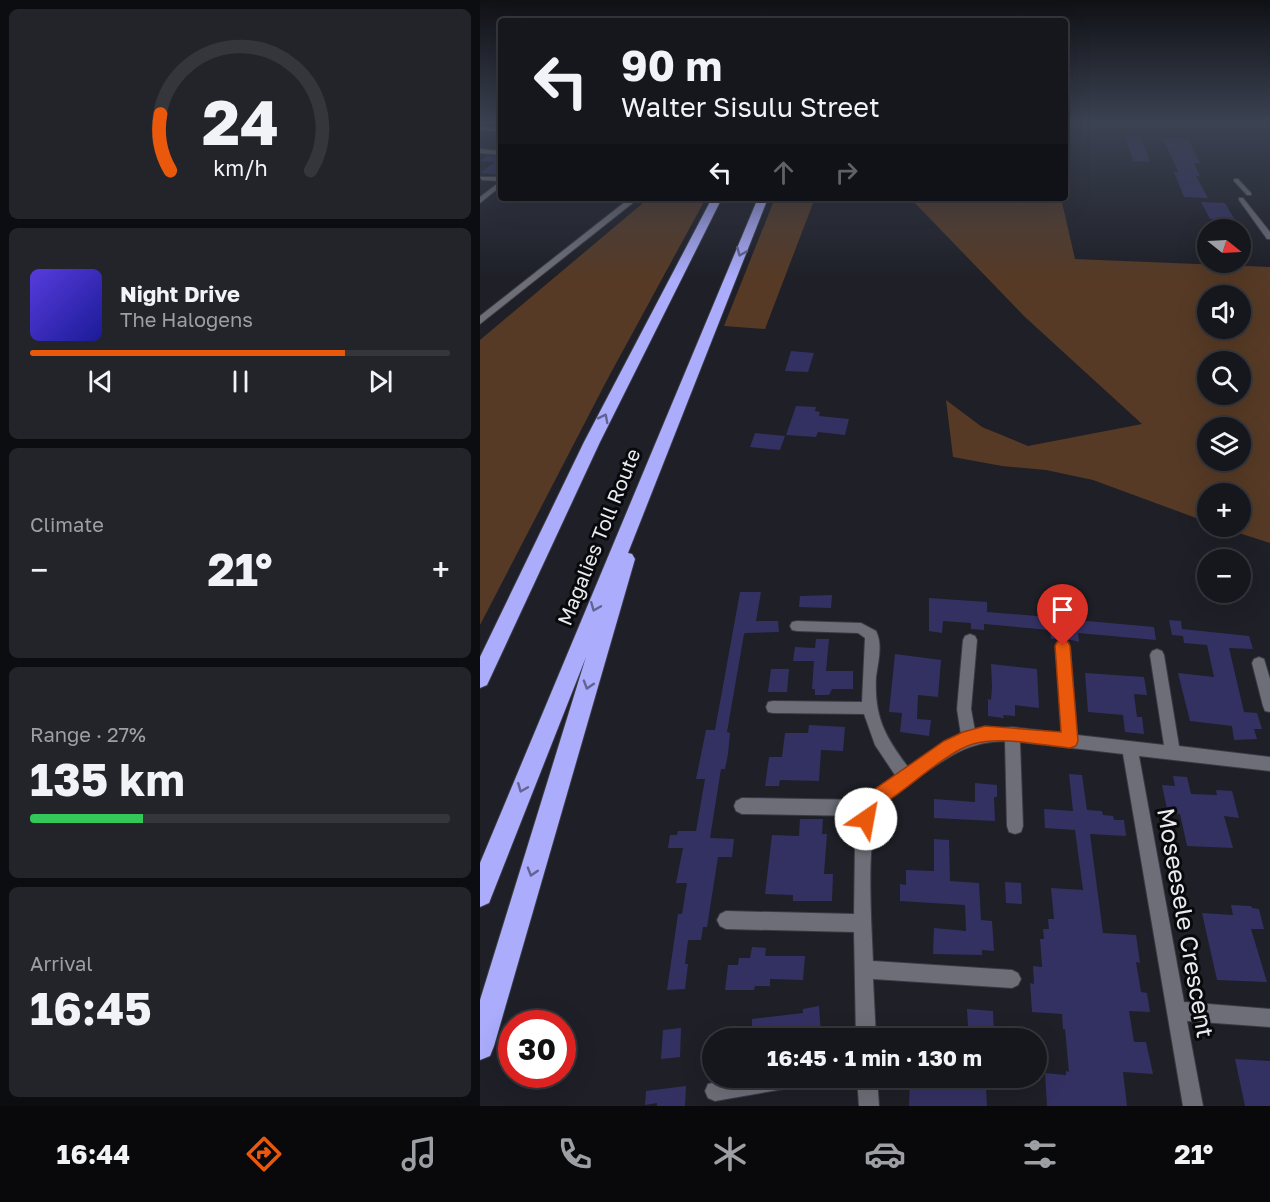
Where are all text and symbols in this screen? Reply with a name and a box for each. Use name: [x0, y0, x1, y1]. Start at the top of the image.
text: 90 m: [621, 40, 722, 90]
icon: left: [522, 42, 600, 120]
text: 24: [201, 84, 279, 159]
text: Walter Sisulu Street: [621, 91, 880, 123]
text: km/h: [213, 156, 267, 182]
icon: left: [704, 156, 737, 189]
icon: ahead: [767, 156, 800, 189]
icon: right: [830, 156, 863, 189]
north arrow: [1197, 219, 1251, 273]
map controls: [1197, 219, 1251, 603]
one-way arrow: [736, 246, 748, 257]
text: Night Drive: [120, 280, 240, 307]
button: sound: [1197, 285, 1251, 339]
text: The Halogens: [120, 307, 253, 331]
button: search: [1197, 351, 1251, 405]
icon: previous: [84, 365, 117, 398]
icon: pause: [224, 365, 257, 398]
icon: next: [364, 365, 397, 398]
one-way arrow: [597, 413, 608, 424]
button: layers: [1197, 417, 1251, 471]
street label: Magalies Toll Route: [552, 445, 645, 629]
button: +: [1197, 483, 1251, 537]
text: Climate: [30, 512, 104, 536]
text: 21°: [207, 542, 273, 596]
button: −: [1197, 549, 1251, 603]
text: −: [30, 550, 48, 589]
text: +: [432, 550, 450, 589]
pin: [1037, 584, 1088, 646]
icon: arrive: [1046, 593, 1079, 626]
one-way arrow: [590, 601, 602, 612]
one-way arrow: [583, 679, 595, 690]
text: Range · 27%: [30, 722, 146, 746]
text: 135 km: [30, 752, 185, 806]
one-way arrow: [517, 782, 529, 793]
position arrow: [834, 787, 898, 851]
street label: Moseesele Crescent: [1152, 806, 1221, 1040]
one-way arrow: [527, 866, 539, 876]
text: Arrival: [30, 951, 93, 975]
text: 16:45: [30, 981, 152, 1035]
speed limit sign: 30: [498, 1010, 576, 1088]
text: 16:45 · 1 min · 130 m: [767, 1044, 982, 1071]
icon: directions: [243, 1133, 285, 1175]
icon: music: [398, 1133, 440, 1175]
icon: phone: [554, 1133, 596, 1175]
icon: climate: [709, 1133, 751, 1175]
icon: car: [864, 1133, 906, 1175]
icon: filters: [1019, 1133, 1061, 1175]
text: 16:44: [57, 1138, 130, 1170]
text: 21°: [1174, 1138, 1213, 1170]

